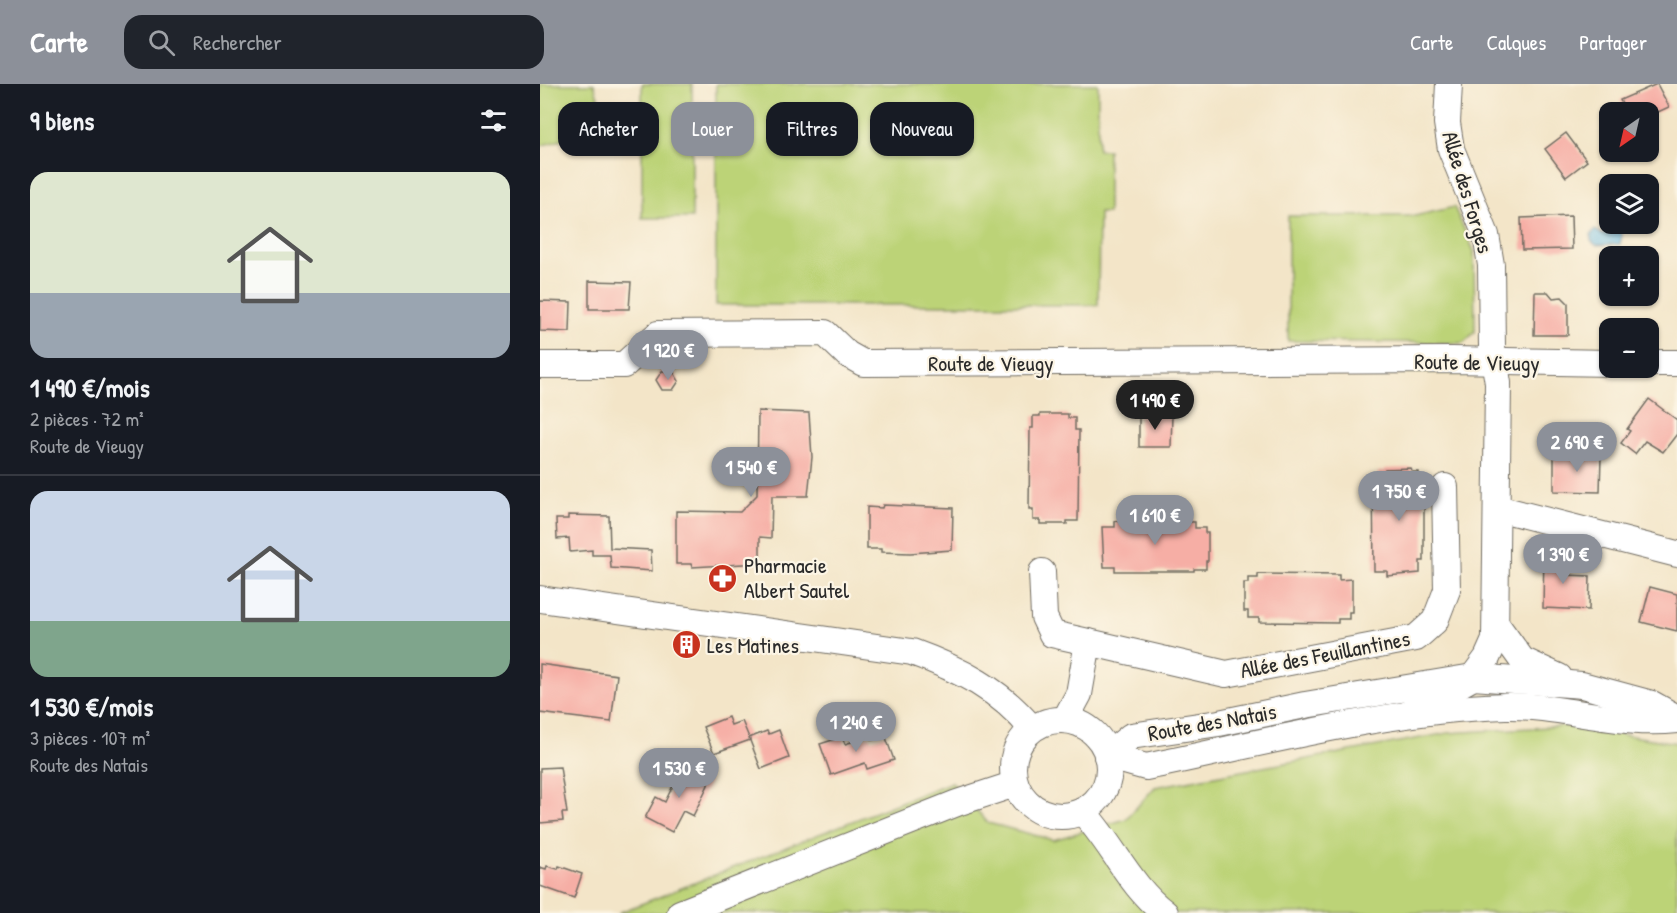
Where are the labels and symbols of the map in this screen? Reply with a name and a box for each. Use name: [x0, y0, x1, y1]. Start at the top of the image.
north arrow: [1599, 102, 1659, 162]
street label: Allée des Forges: [1435, 127, 1501, 257]
pin: 1 920 €: [613, 330, 723, 381]
street label: Route de Vieugy: [1414, 346, 1540, 378]
street label: Route de Vieugy: [928, 348, 1054, 378]
pin: 1 490 €: [1100, 380, 1210, 431]
pin: 2 690 €: [1522, 422, 1632, 473]
pin: 1 540 €: [696, 447, 806, 498]
pin: 1 750 €: [1344, 471, 1454, 522]
pin: 1 610 €: [1100, 495, 1210, 546]
pin: 1 390 €: [1508, 534, 1618, 585]
place label: Pharmacie Albert Sautel: [744, 550, 849, 605]
pharmacy icon: Pharmacie Albert Sautel: [707, 562, 739, 594]
street label: Allée des Feuillantines: [1238, 623, 1412, 685]
building icon: Les Matines: [670, 629, 702, 661]
place label: Les Matines: [707, 630, 799, 660]
street label: Route des Natais: [1145, 696, 1279, 748]
pin: 1 240 €: [801, 702, 911, 753]
pin: 1 530 €: [624, 748, 734, 799]

